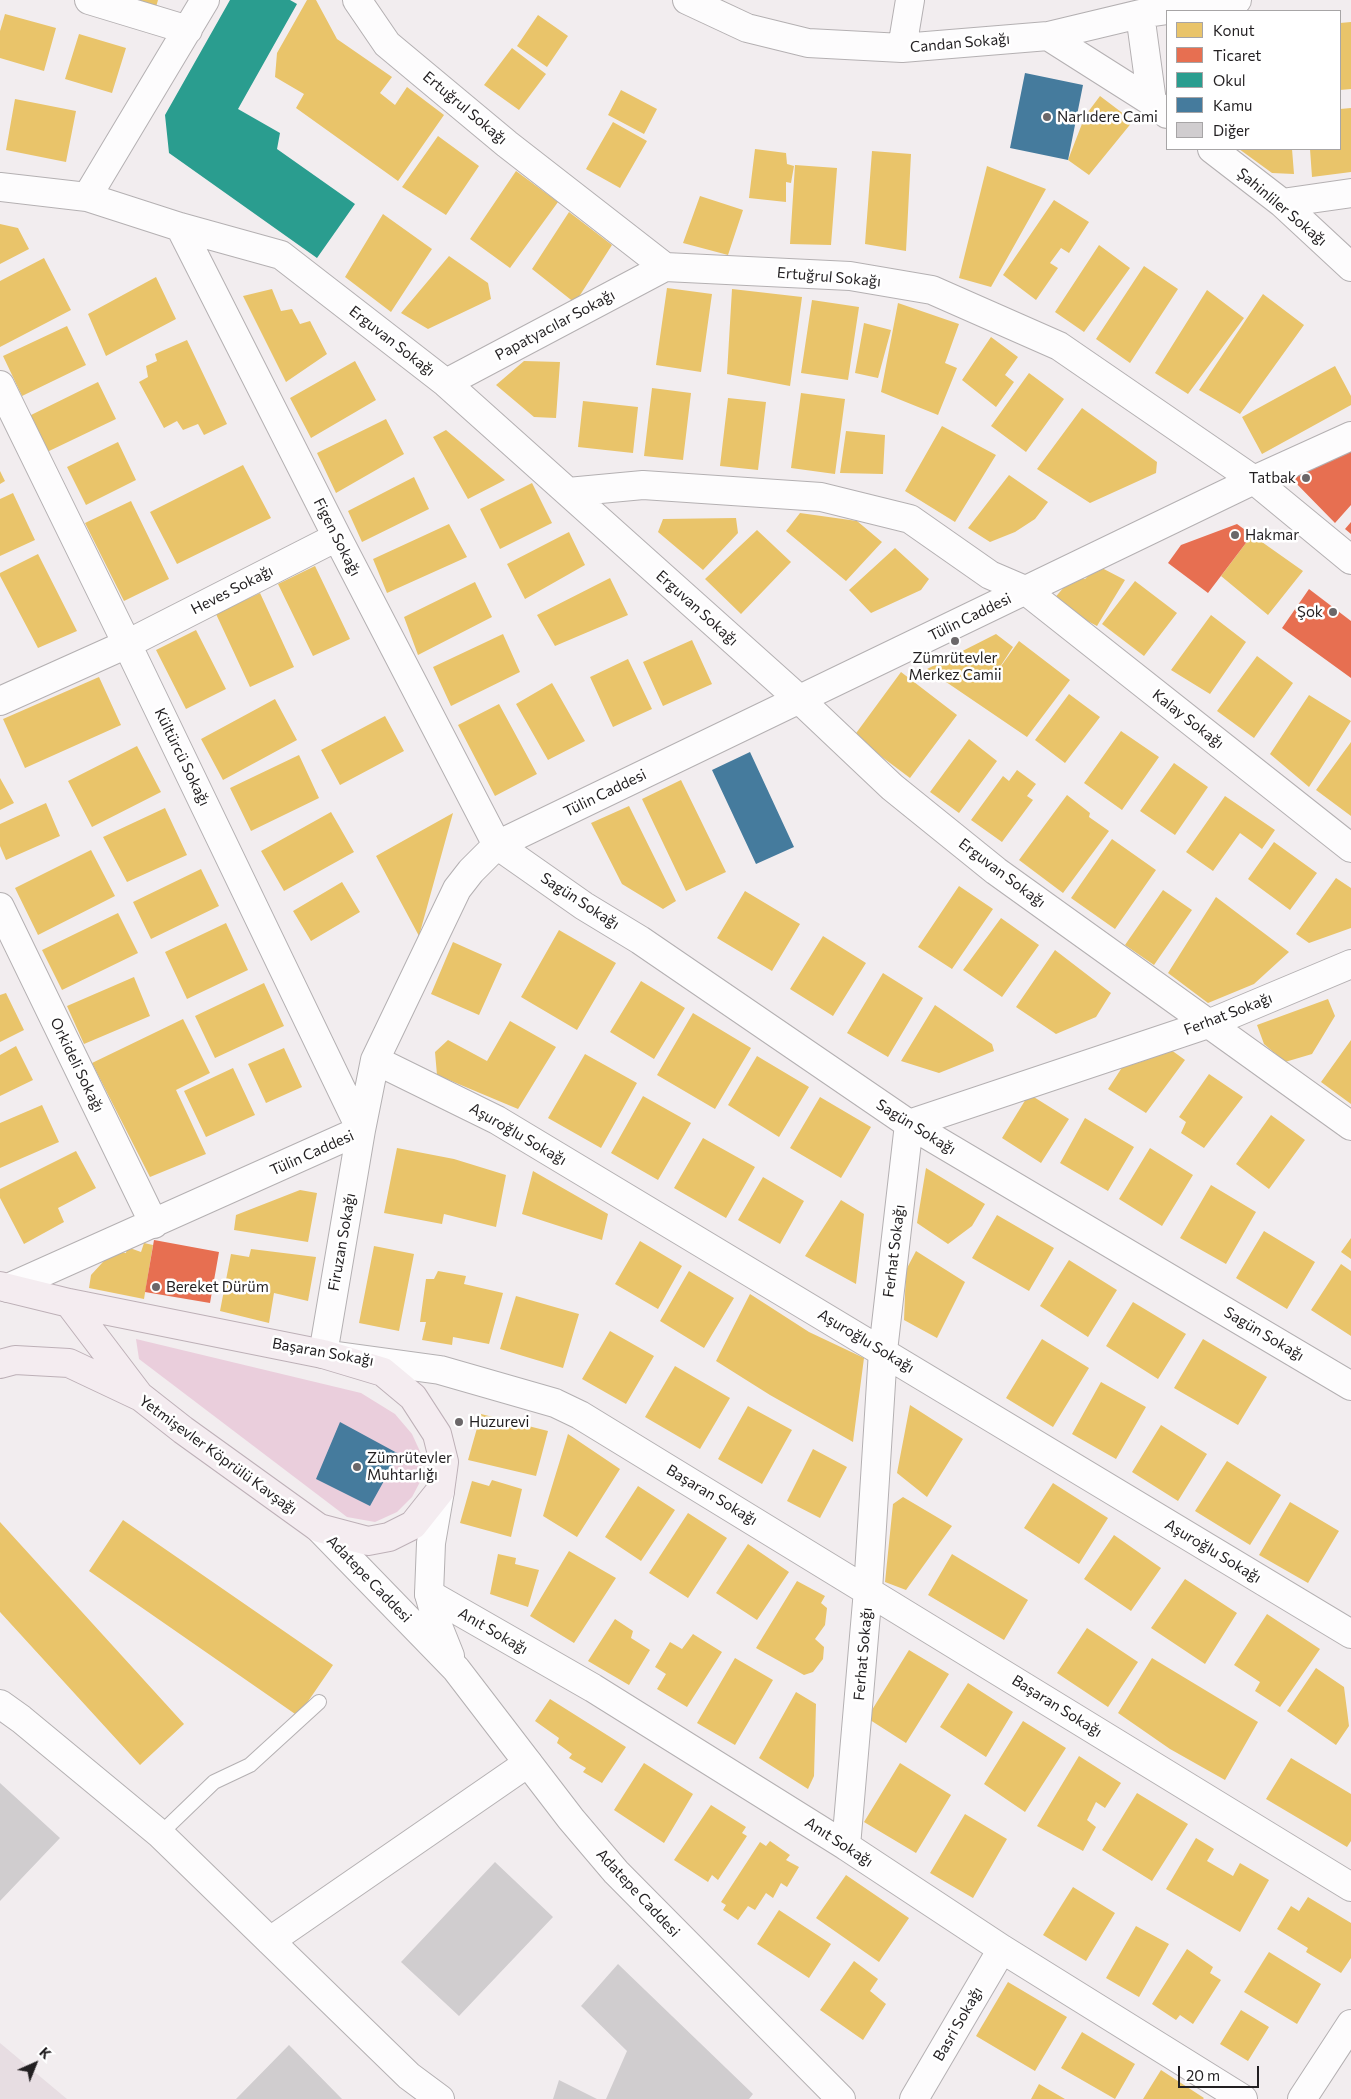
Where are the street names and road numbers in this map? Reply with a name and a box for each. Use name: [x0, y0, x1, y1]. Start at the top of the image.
street label: Candan Sokağı: [909, 30, 1011, 56]
street label: Ertuğrul Sokağı: [419, 68, 511, 148]
street label: Şahinliler Sokağı: [1233, 164, 1331, 250]
street label: Ertuğrul Sokağı: [776, 263, 882, 291]
street label: Papatyacılar Sokağı: [492, 286, 618, 364]
street label: Erguvan Sokağı: [345, 302, 439, 380]
street label: Figen Sokağı: [310, 495, 364, 579]
street label: Heves Sokağı: [188, 562, 276, 618]
street label: Erguvan Sokağı: [652, 567, 742, 649]
street label: Tülin Caddesi: [926, 589, 1014, 645]
street label: Kalay Sokağı: [1149, 686, 1227, 752]
street label: Kültürcü Sokağı: [151, 705, 213, 809]
street label: Tülin Caddesi: [561, 765, 649, 821]
street label: Erguvan Sokağı: [955, 835, 1049, 911]
street label: Sagün Sokağı: [537, 869, 623, 933]
street label: Ferhat Sokağı: [1181, 989, 1275, 1039]
street label: Orkideli Sokağı: [46, 1015, 108, 1115]
street label: Sagün Sokağı: [873, 1095, 959, 1159]
street label: Aşuroğlu Sokağı: [466, 1099, 570, 1169]
street label: Tülin Caddesi: [267, 1126, 357, 1180]
street label: Firuzan Sokağı: [325, 1192, 359, 1292]
street label: Ferhat Sokağı: [879, 1204, 909, 1298]
street label: Sagün Sokağı: [1221, 1303, 1307, 1365]
street label: Aşuroğlu Sokağı: [815, 1305, 917, 1377]
street label: Başaran Sokağı: [271, 1334, 375, 1370]
street label: Yetmişevler Köprülü Kavşağı: [135, 1392, 301, 1518]
street label: Başaran Sokağı: [663, 1461, 761, 1529]
street label: Aşuroğlu Sokağı: [1162, 1515, 1264, 1587]
street label: Adatepe Caddesi: [323, 1532, 415, 1626]
street label: Anıt Sokağı: [455, 1604, 531, 1658]
street label: Ferhat Sokağı: [850, 1607, 876, 1701]
street label: Başaran Sokağı: [1009, 1671, 1105, 1741]
street label: Anıt Sokağı: [802, 1813, 876, 1871]
street label: Adatepe Caddesi: [592, 1845, 684, 1941]
street label: Basri Sokağı: [930, 1984, 986, 2064]

